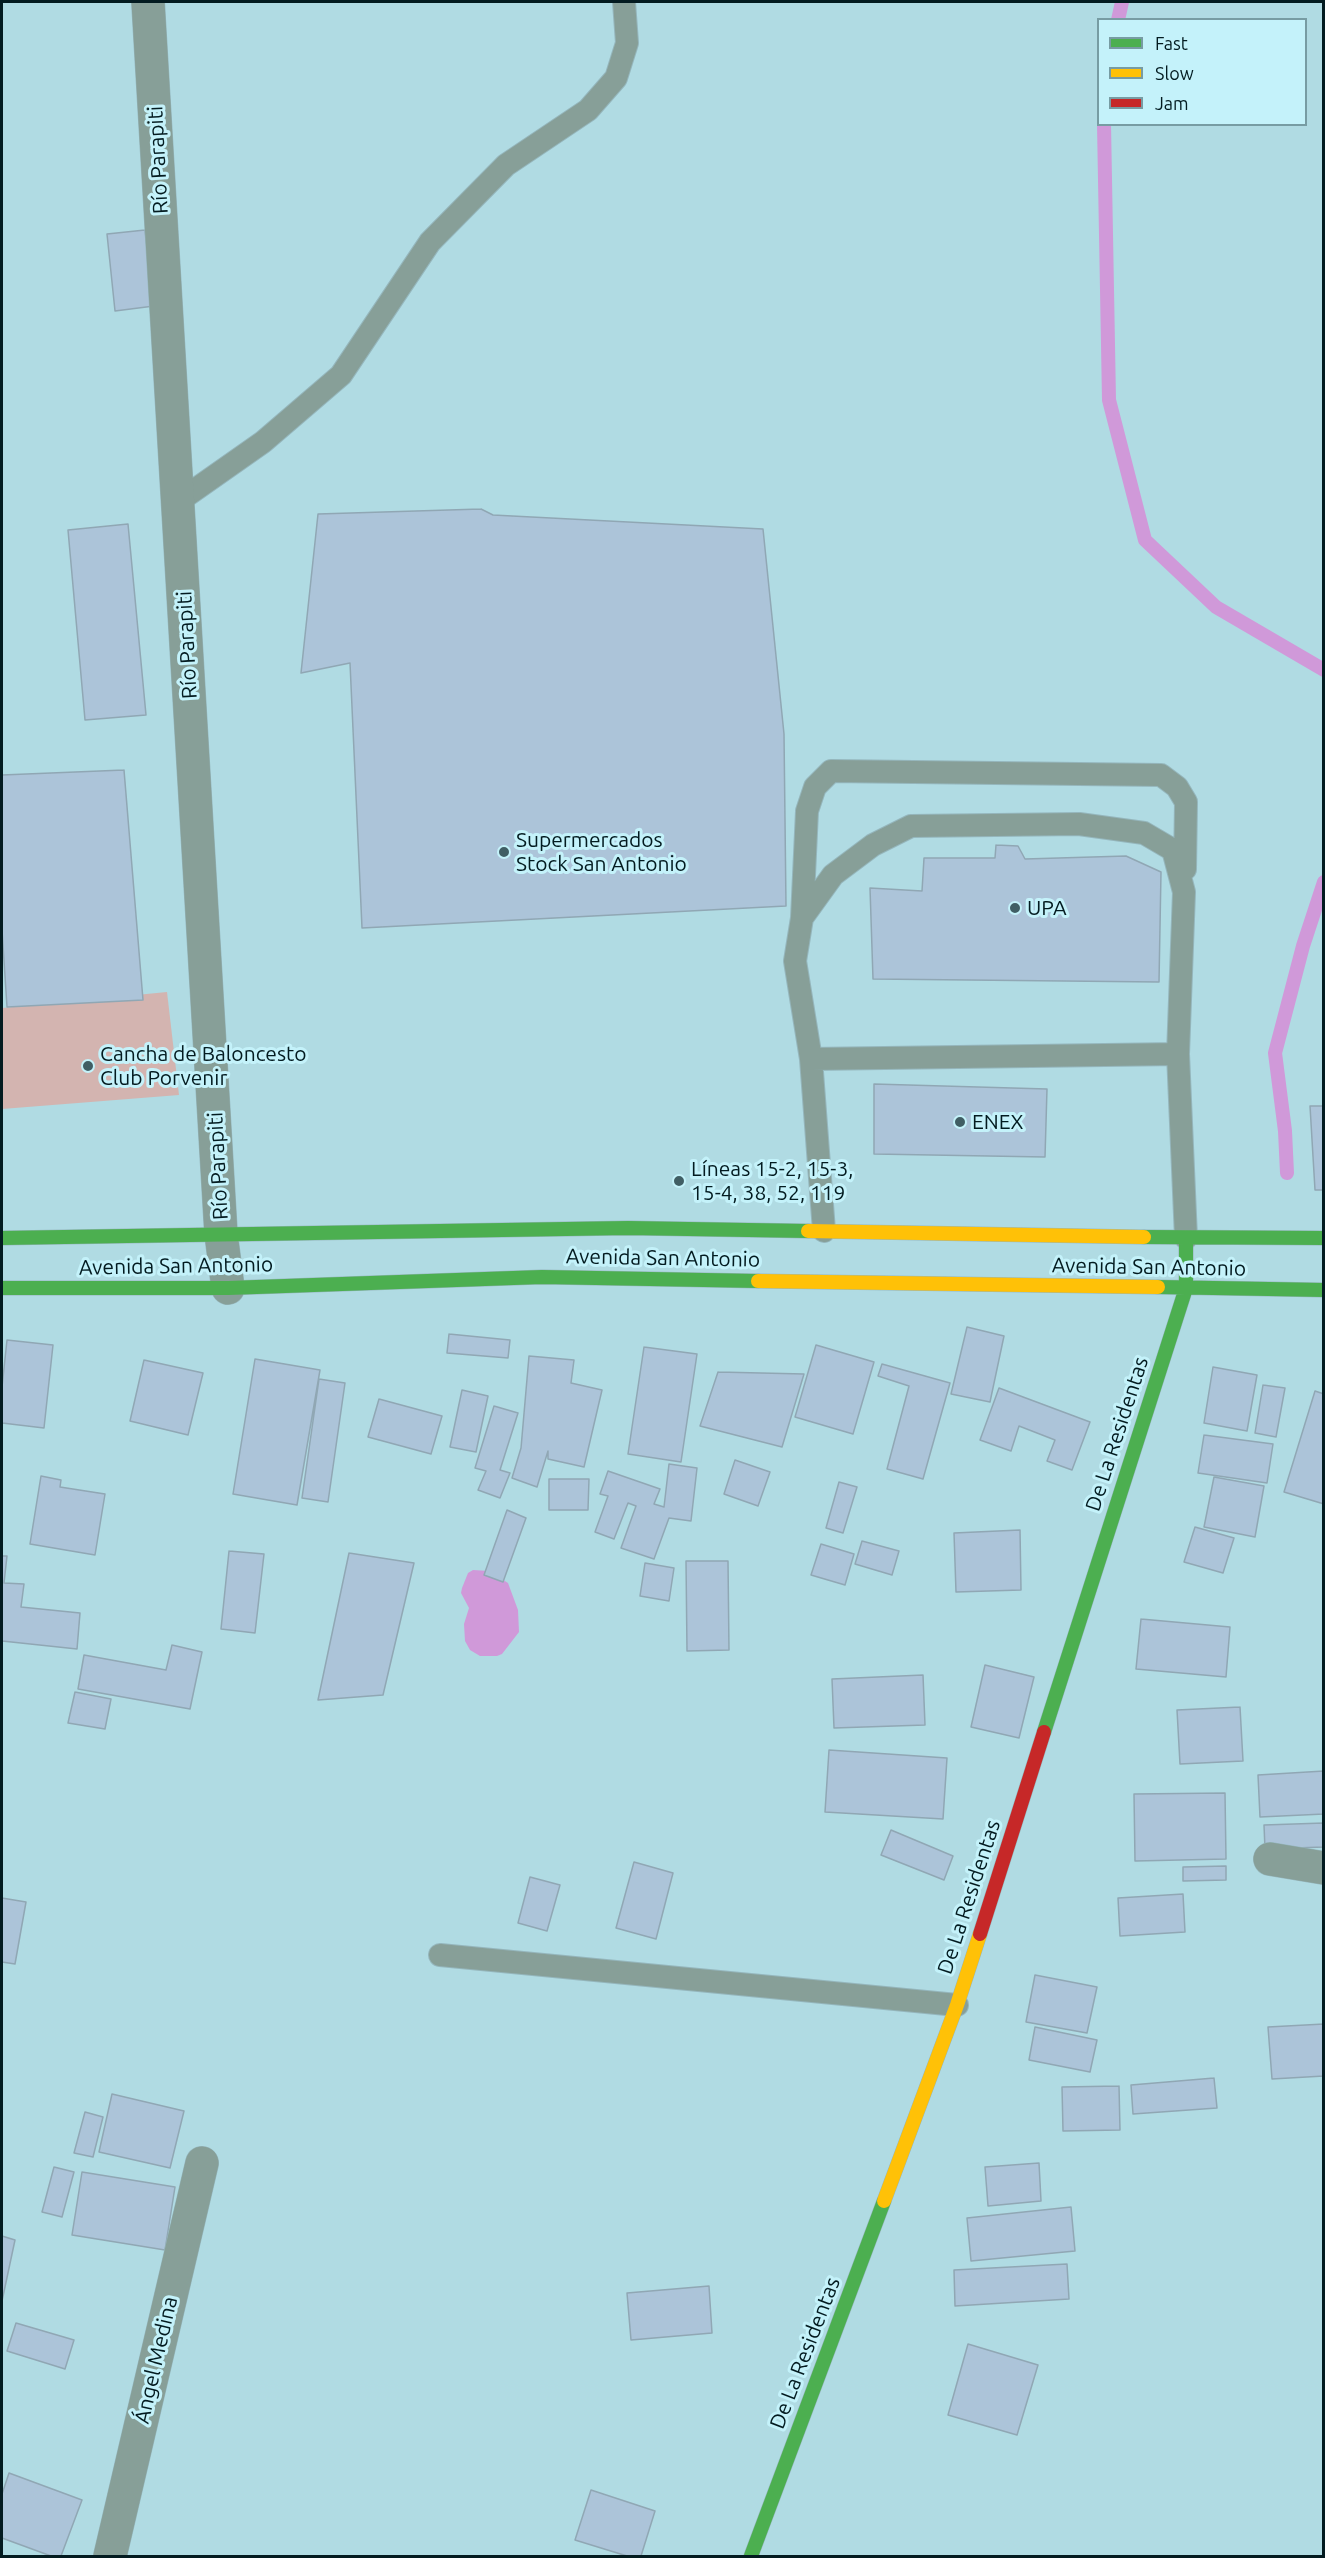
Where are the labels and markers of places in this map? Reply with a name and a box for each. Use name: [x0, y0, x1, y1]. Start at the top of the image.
place label: Supermercados Stock San Antonio: [516, 827, 687, 877]
marker: Supermercados Stock San Antonio: [497, 845, 511, 859]
place label: UPA: [1027, 895, 1067, 921]
marker: UPA: [1008, 901, 1022, 915]
place label: Cancha de Baloncesto Club Porvenir: [100, 1041, 307, 1091]
marker: Cancha de Baloncesto Club Porvenir: [81, 1059, 95, 1073]
place label: ENEX: [972, 1109, 1024, 1135]
marker: ENEX: [953, 1115, 967, 1129]
place label: Líneas 15-2, 15-3, 15-4, 38, 52, 119: [691, 1156, 853, 1206]
marker: Líneas 15-2, 15-3, 15-4, 38, 52, 119: [672, 1174, 686, 1188]

